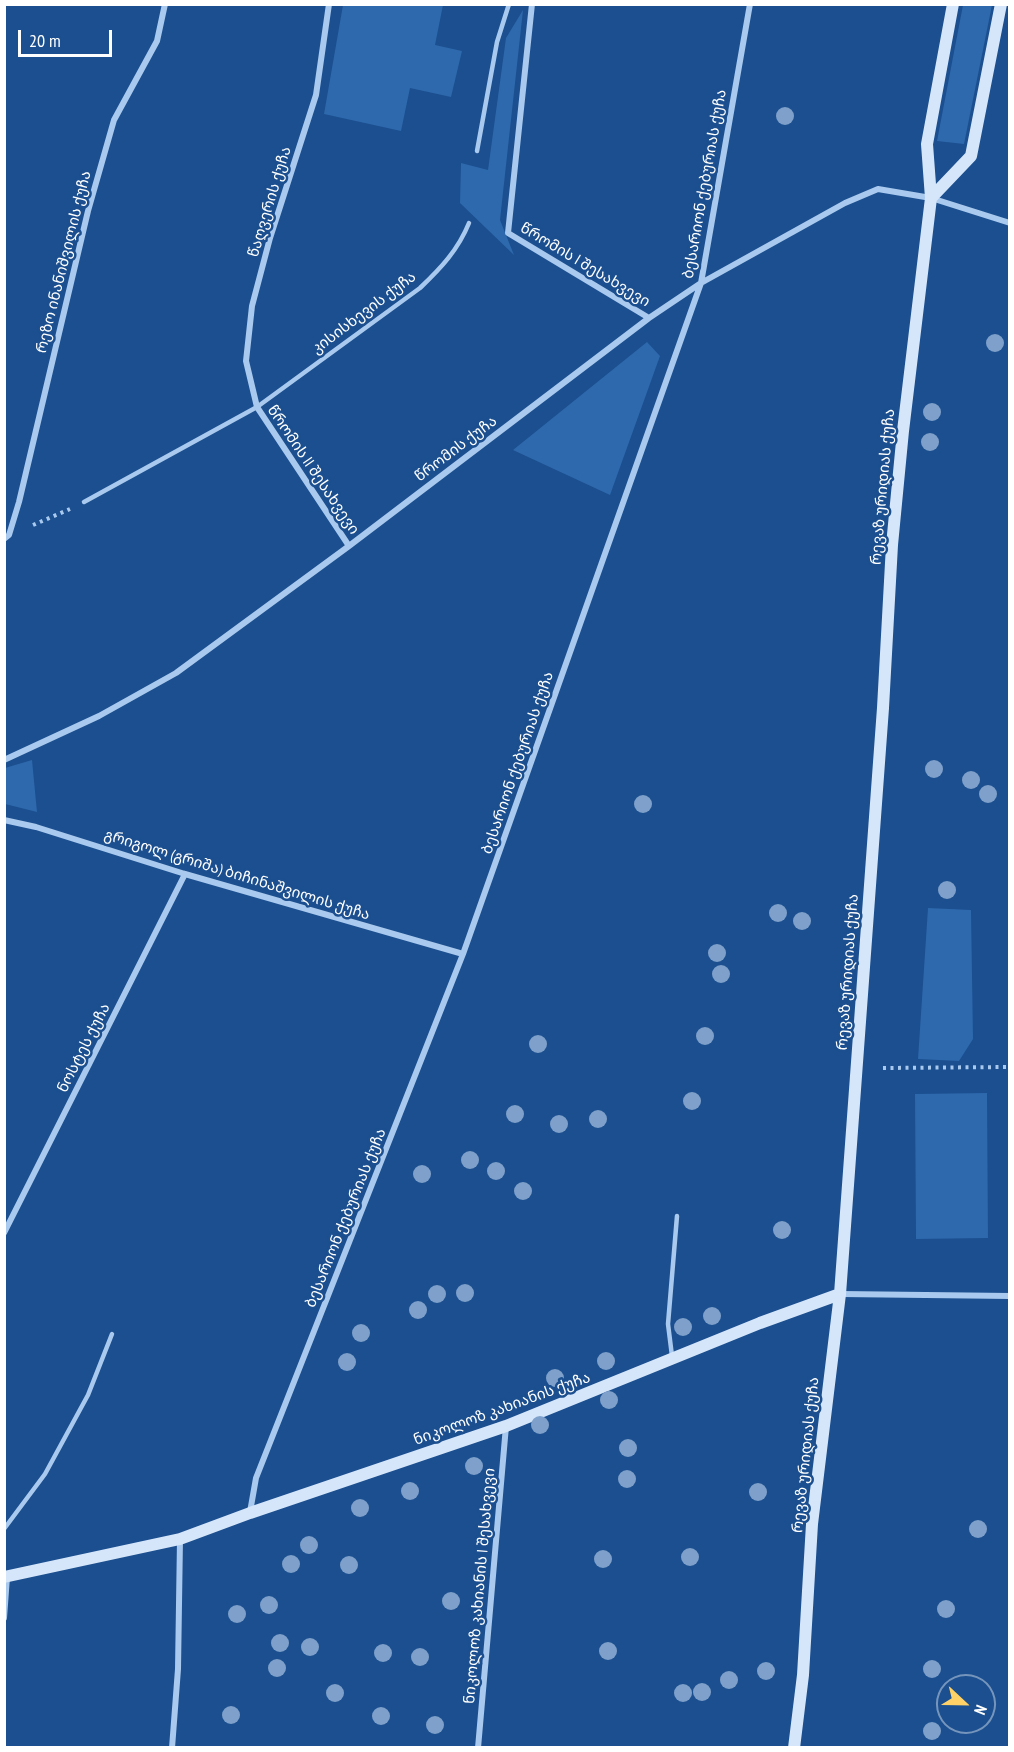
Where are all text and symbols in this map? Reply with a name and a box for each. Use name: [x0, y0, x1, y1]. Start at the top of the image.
scale bar: [21, 18, 116, 56]
text: 20 m: [29, 29, 61, 52]
street label: ბესარიონ ქებურიას ქუჩა: [679, 88, 731, 280]
street label: წაღვერის ქუჩა: [245, 145, 295, 259]
street label: რეზო ინანიშვილის ქუჩა: [33, 169, 95, 355]
street label: წრომის I შესახვევი: [517, 219, 653, 311]
street label: კისისხევის ქუჩა: [308, 268, 420, 358]
street label: წრომის II შესახვევი: [263, 402, 363, 538]
street label: რევაზ ურიდიას ქუჩა: [867, 408, 899, 566]
street label: წრომის ქუჩა: [411, 412, 501, 486]
street label: ბესარიონ ქებურიას ქუჩა: [478, 669, 558, 857]
street label: გრიგოლ (გრიშა) ბიჩინაშვილის ქუჩა: [102, 826, 372, 924]
street label: რევაზ ურიდიას ქუჩა: [834, 893, 862, 1051]
street label: ნოსტეს ქუჩა: [54, 1000, 114, 1096]
street label: ბესარიონ ქებურიას ქუჩა: [302, 1126, 390, 1310]
street label: ნიკოლოზ კახიანის ქუჩა: [411, 1369, 593, 1449]
street label: რევაზ ურიდიას ქუჩა: [789, 1376, 823, 1534]
street label: ნიკოლოზ კახიანის I შესახვევი: [461, 1467, 499, 1705]
north arrow: [936, 1674, 996, 1734]
text: N: [970, 1702, 992, 1718]

